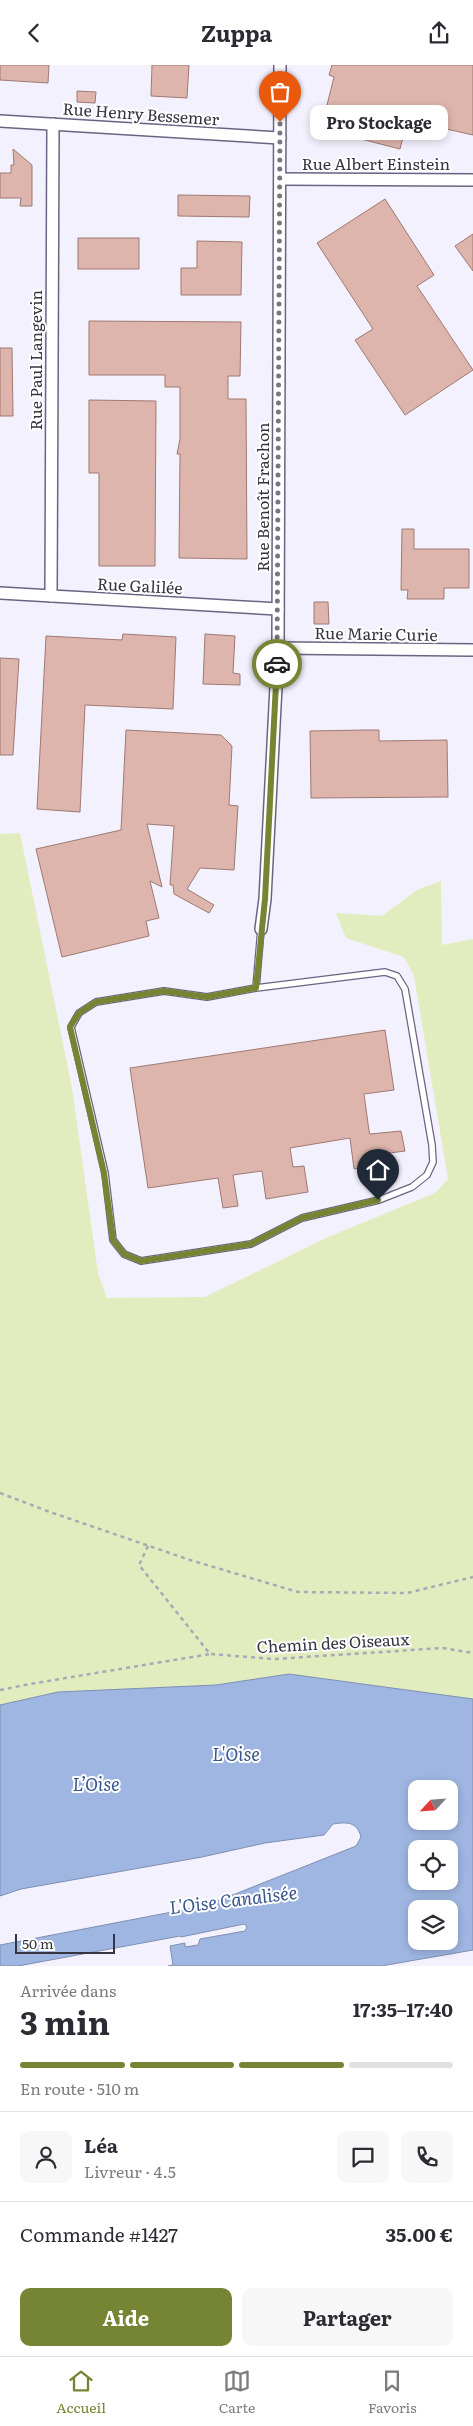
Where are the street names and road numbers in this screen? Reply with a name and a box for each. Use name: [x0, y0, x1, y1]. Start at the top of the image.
street label: Rue Henry Bessemer: [62, 96, 220, 130]
street label: Rue Albert Einstein: [302, 151, 451, 175]
street label: Rue Paul Langevin: [23, 289, 47, 430]
street label: Rue Benoît Frachon: [250, 422, 274, 572]
street label: Rue Galilée: [97, 571, 183, 599]
street label: Rue Marie Curie: [314, 620, 438, 646]
street label: Chemin des Oiseaux: [256, 1626, 411, 1658]

